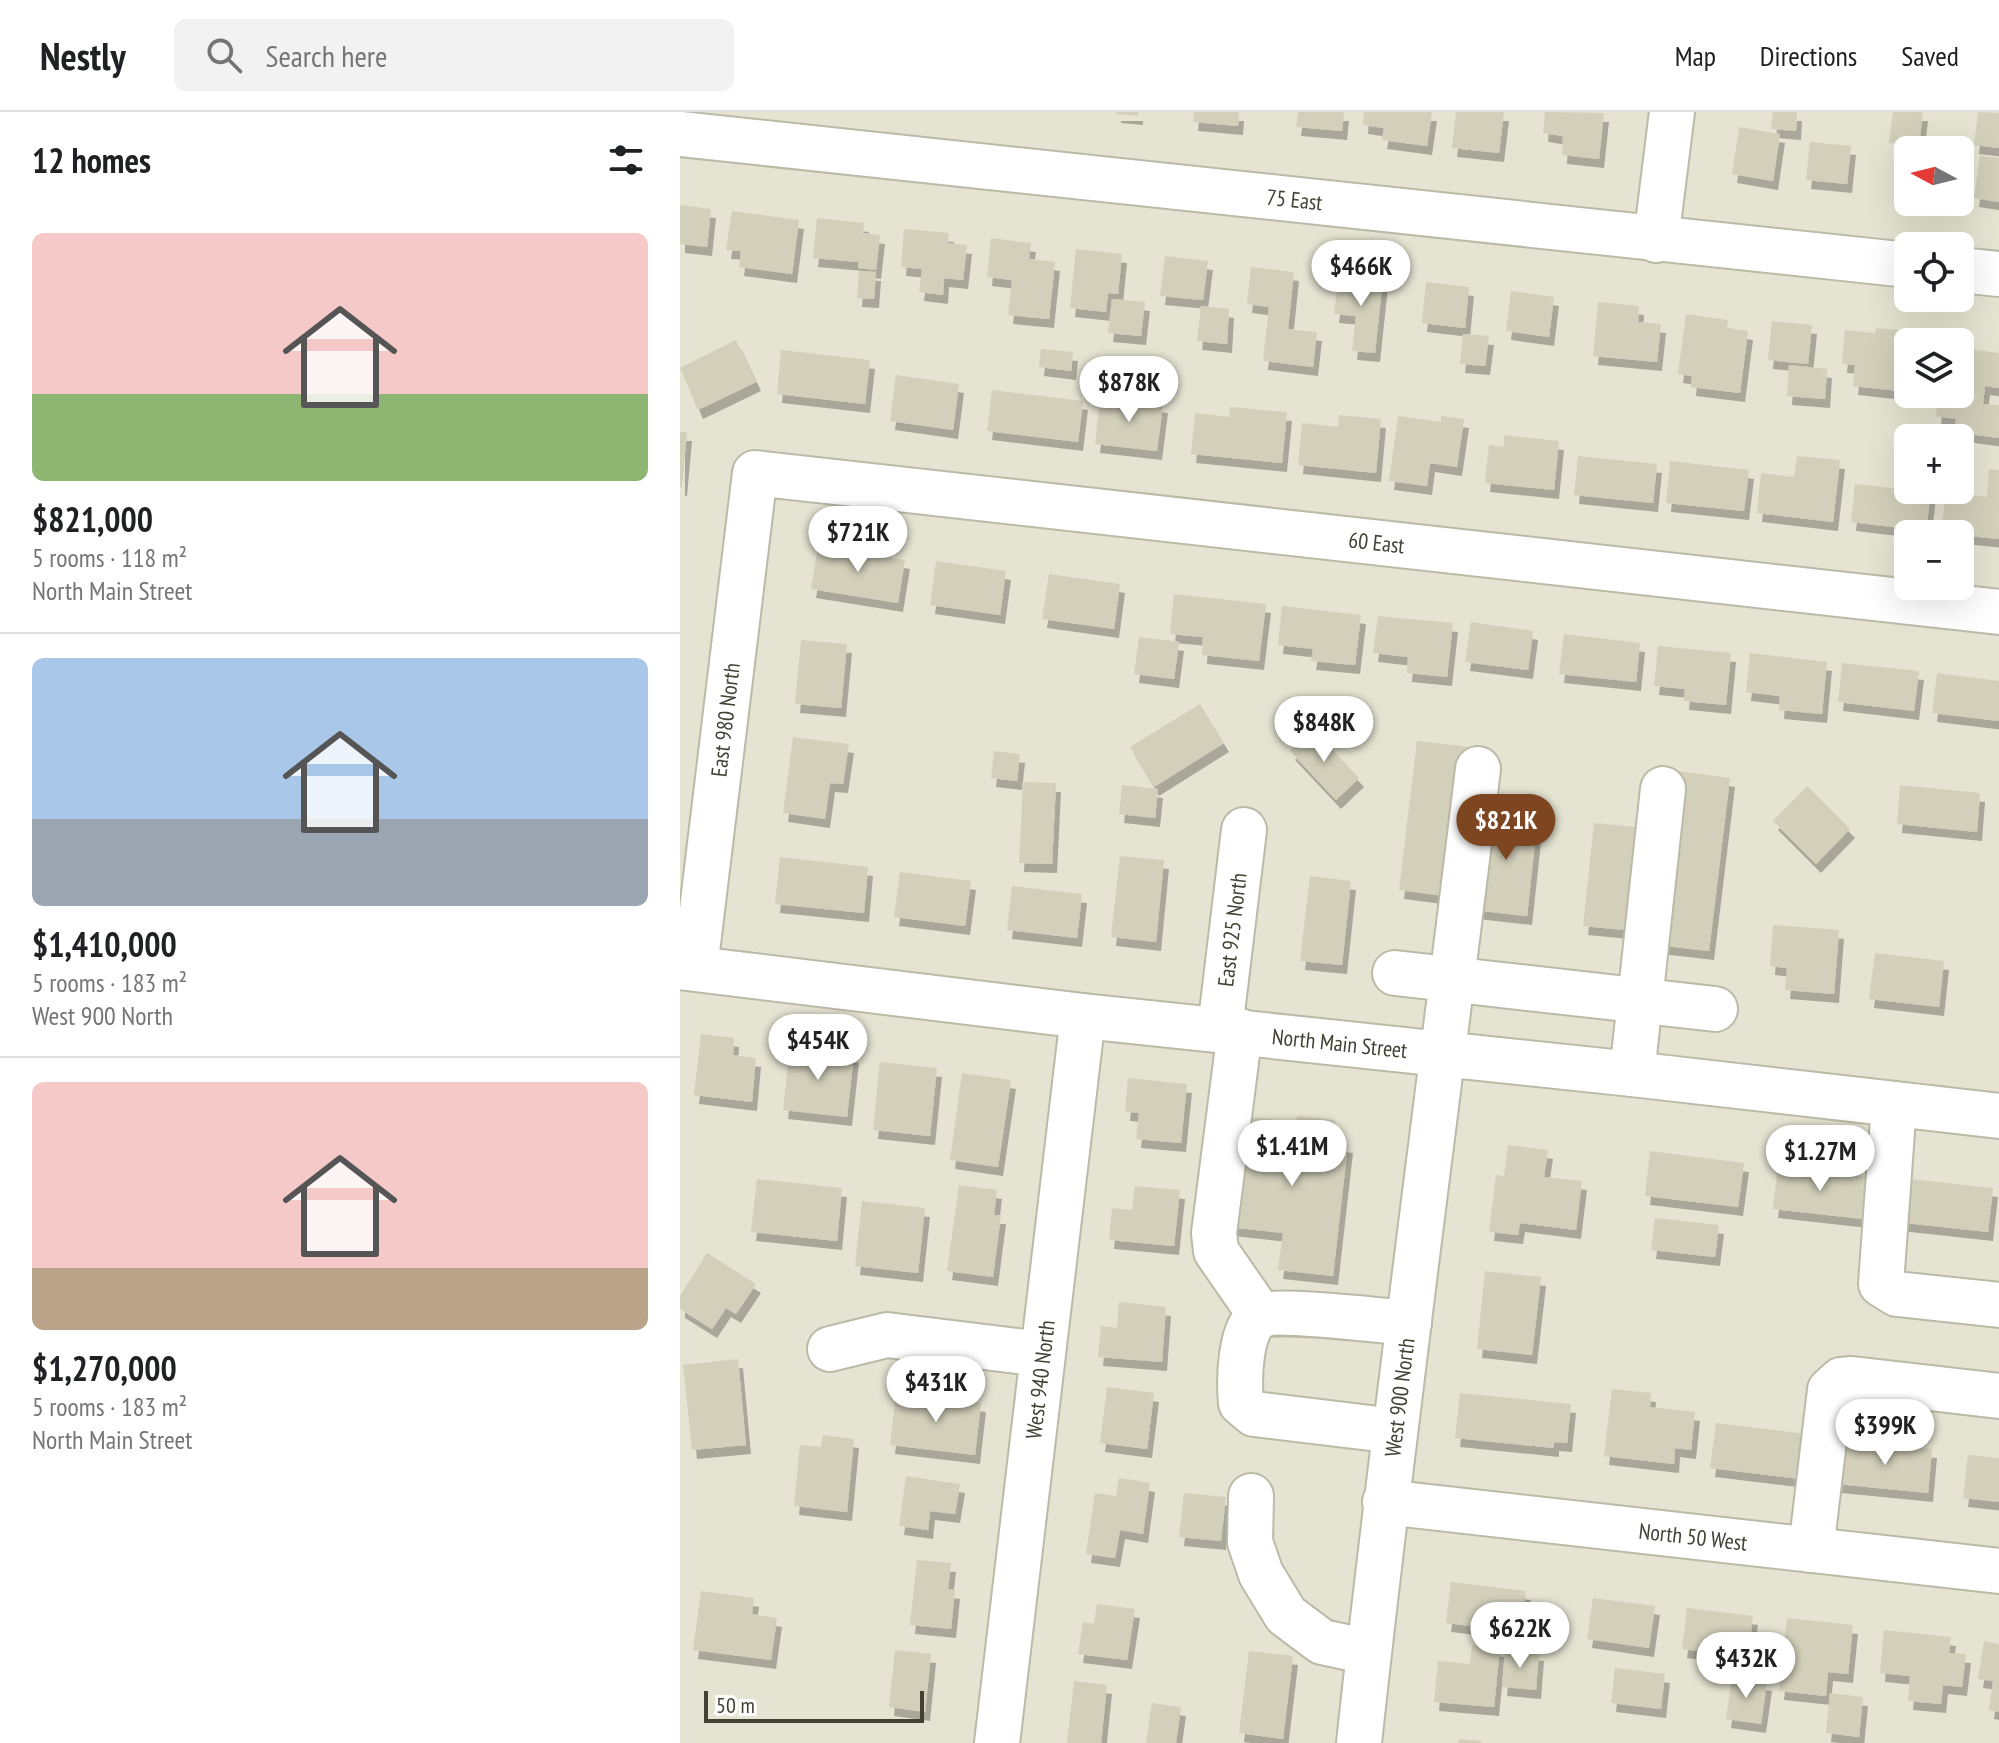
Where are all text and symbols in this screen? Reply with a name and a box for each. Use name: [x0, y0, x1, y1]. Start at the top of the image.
search box: [174, 19, 734, 91]
text: Nestly: [40, 31, 126, 80]
icon: search: [202, 33, 246, 77]
text: Search here: [266, 36, 387, 75]
text: Map: [1675, 37, 1716, 74]
text: Directions: [1760, 37, 1857, 74]
text: Saved: [1901, 37, 1959, 74]
north arrow: [1894, 136, 1974, 216]
map controls: [1894, 136, 1974, 600]
text: 12 homes: [32, 138, 151, 182]
icon: filters: [604, 138, 648, 182]
street label: 75 East: [1265, 183, 1324, 216]
button: locate: [1894, 232, 1974, 312]
pin: $466K: [1305, 240, 1417, 308]
text: $466K: [1329, 249, 1393, 282]
icon: home: [268, 285, 412, 429]
button: layers: [1894, 328, 1974, 408]
pin: $878K: [1073, 356, 1185, 424]
text: $878K: [1097, 365, 1161, 398]
button: +: [1894, 424, 1974, 504]
text: $821,000: [32, 497, 153, 541]
pin: $721K: [802, 506, 914, 574]
text: $721K: [826, 515, 890, 548]
button: −: [1894, 520, 1974, 600]
street label: 60 East: [1347, 525, 1406, 559]
text: 5 rooms · 118 m²: [32, 541, 187, 574]
text: North Main Street: [32, 574, 192, 607]
street label: East 980 North: [704, 661, 746, 778]
pin: $848K: [1268, 696, 1380, 764]
text: $848K: [1292, 705, 1356, 738]
icon: home: [268, 710, 412, 854]
pin: $821K: [1450, 794, 1562, 862]
text: $821K: [1474, 803, 1538, 836]
street label: East 925 North: [1211, 871, 1253, 988]
text: $1,410,000: [32, 922, 177, 966]
text: 5 rooms · 183 m²: [32, 966, 187, 999]
text: West 900 North: [32, 999, 173, 1032]
pin: $454K: [762, 1014, 874, 1082]
street label: North Main Street: [1271, 1022, 1409, 1064]
text: $454K: [786, 1023, 850, 1056]
pin: $1.41M: [1227, 1120, 1357, 1188]
pin: $1.27M: [1755, 1125, 1885, 1193]
text: $1.41M: [1256, 1129, 1328, 1162]
icon: home: [268, 1134, 412, 1278]
text: $1.27M: [1784, 1134, 1856, 1167]
street label: West 940 North: [1019, 1319, 1061, 1440]
street label: West 900 North: [1378, 1336, 1421, 1458]
text: $1,270,000: [32, 1346, 177, 1390]
pin: $431K: [880, 1356, 992, 1424]
text: $431K: [904, 1365, 968, 1398]
text: 5 rooms · 183 m²: [32, 1390, 187, 1423]
pin: $399K: [1829, 1399, 1941, 1467]
text: $399K: [1853, 1408, 1917, 1441]
text: North Main Street: [32, 1423, 192, 1456]
street label: North 50 West: [1637, 1517, 1749, 1557]
pin: $622K: [1464, 1602, 1576, 1670]
text: $622K: [1488, 1611, 1552, 1644]
pin: $432K: [1690, 1632, 1802, 1700]
text: $432K: [1714, 1641, 1778, 1674]
scale bar: [704, 1687, 924, 1723]
text: 50 m: [716, 1691, 755, 1719]

